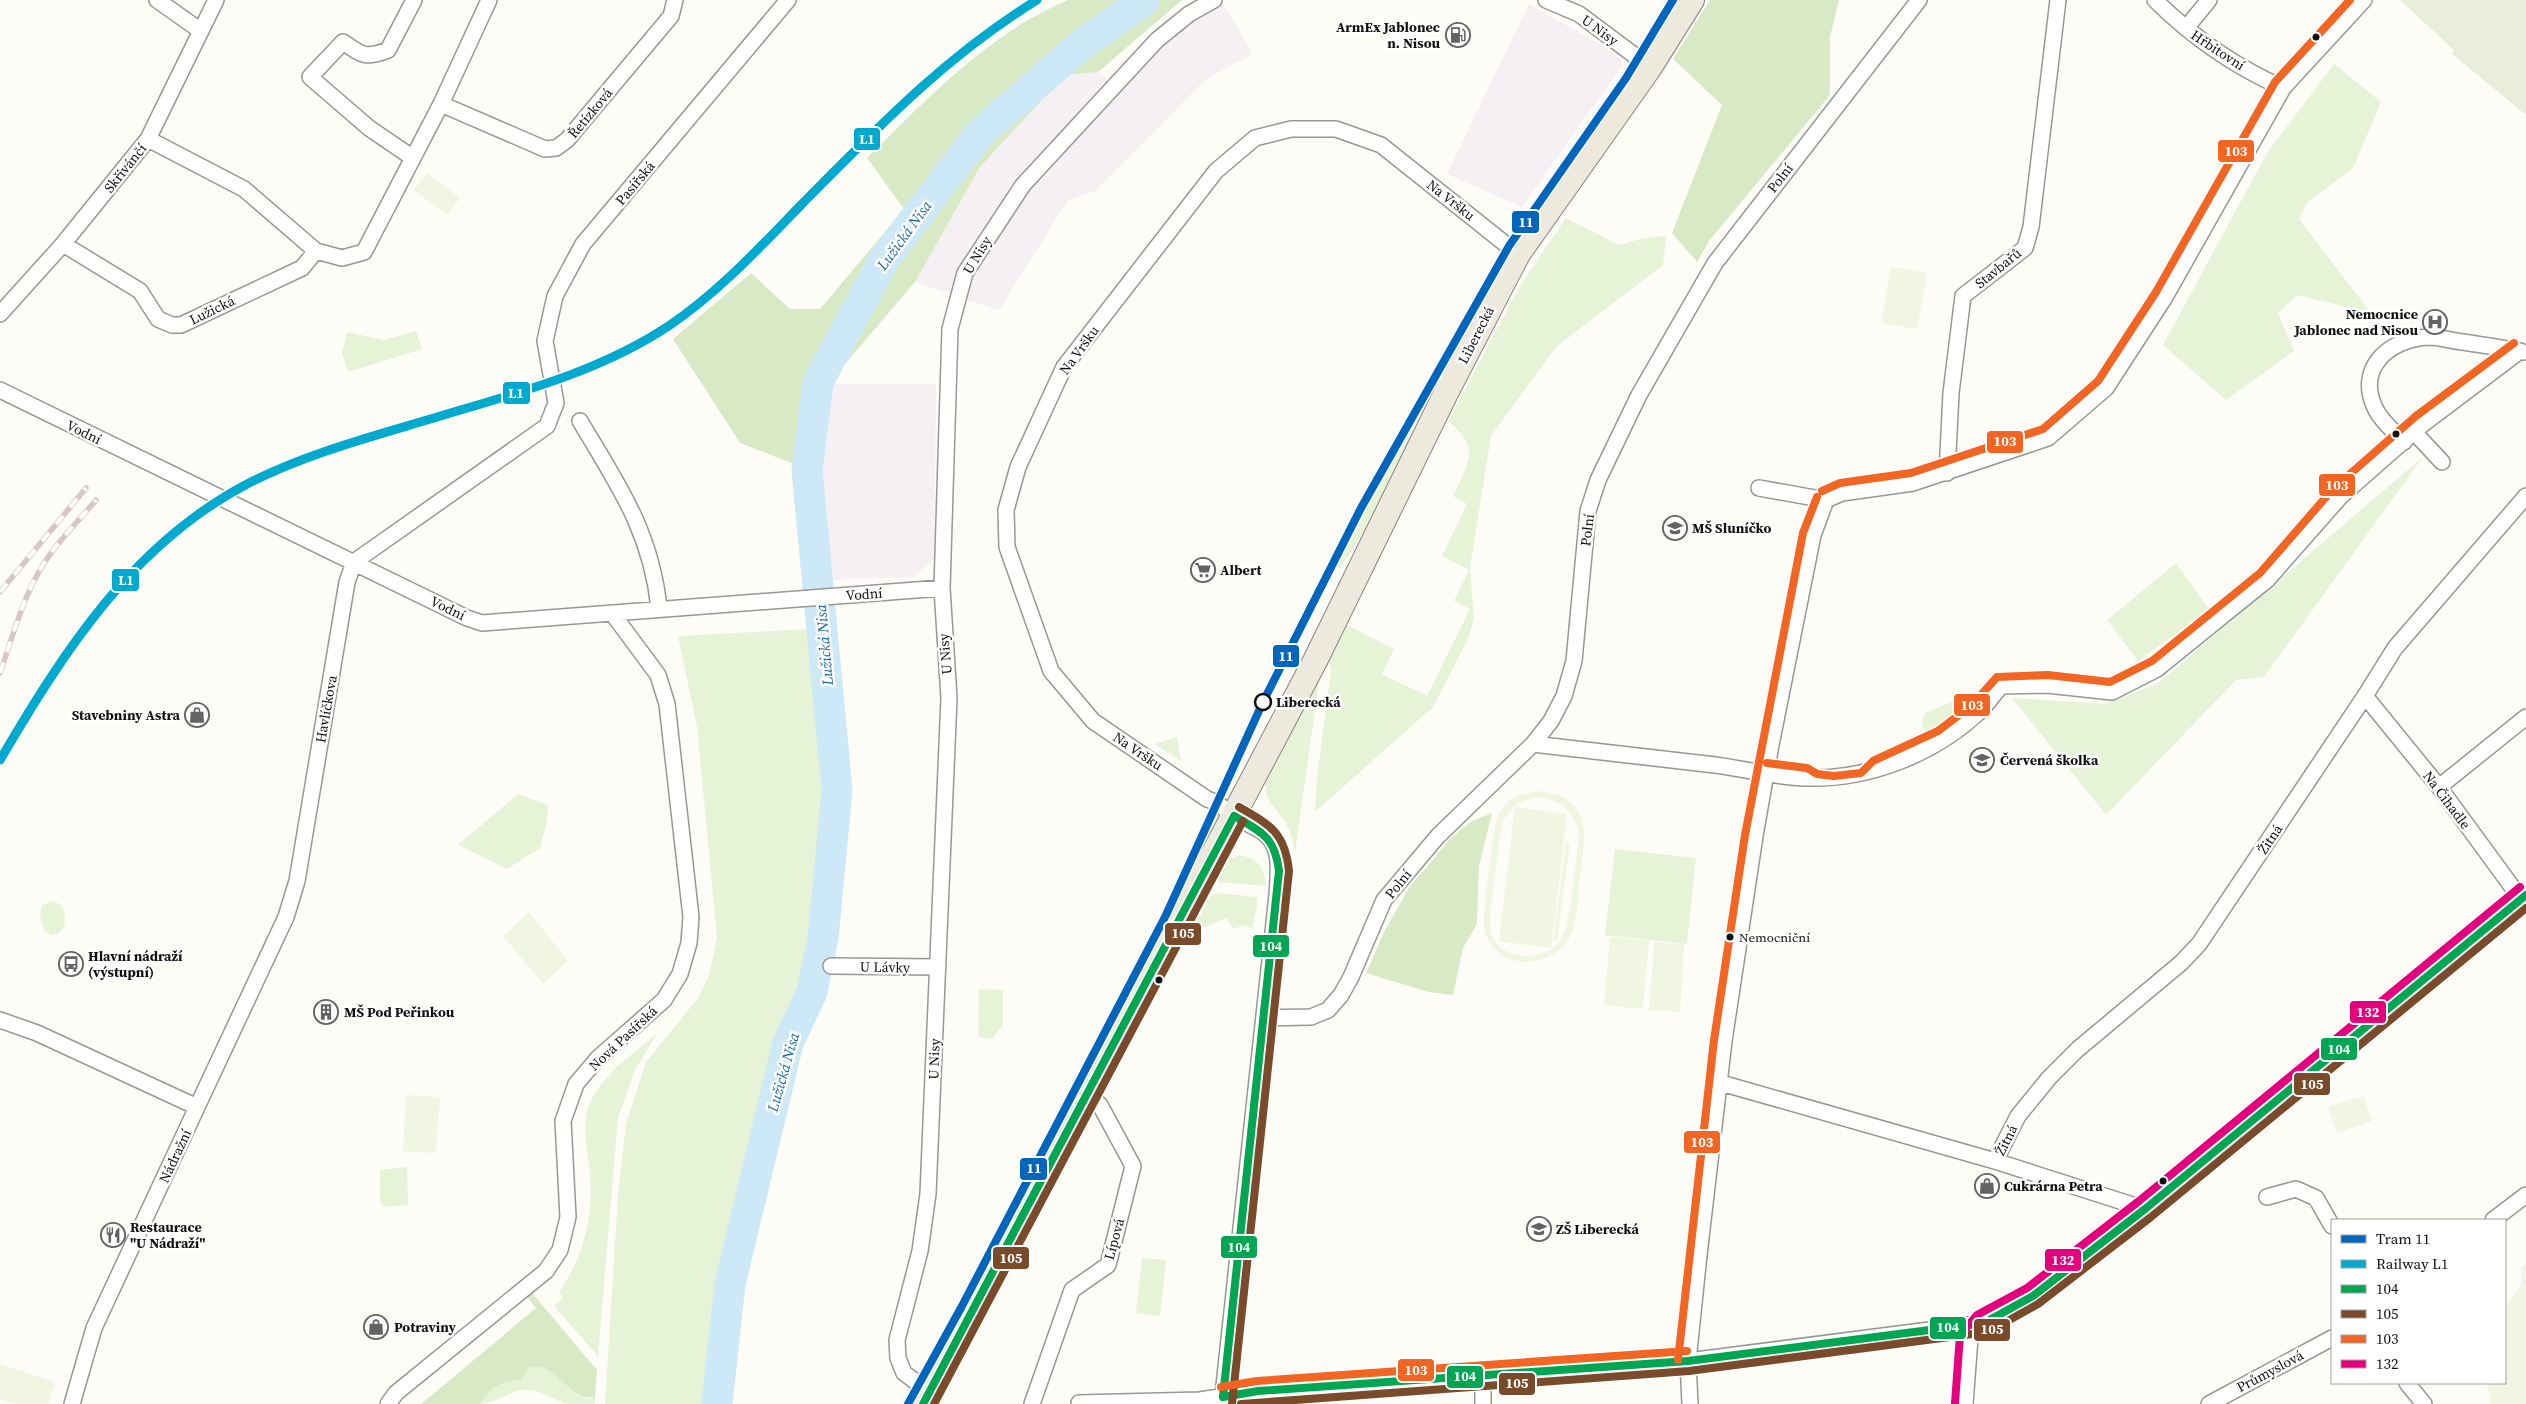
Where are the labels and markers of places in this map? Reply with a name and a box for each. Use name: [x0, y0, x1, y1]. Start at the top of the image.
place label: ArmEx Jablonec n. Nisou: [1336, 17, 1440, 53]
fuel station icon: ArmEx Jablonec n. Nisou: [1445, 22, 1471, 48]
unlabelled marker: [2311, 32, 2321, 42]
place label: Nemocnice Jablonec nad Nisou: [2293, 304, 2418, 340]
hospital icon: Nemocnice Jablonec nad Nisou: [2422, 309, 2448, 335]
unlabelled marker: [2391, 429, 2401, 439]
school or university icon: MŠ Sluníčko: [1662, 515, 1688, 541]
place label: MŠ Sluníčko: [1692, 518, 1772, 538]
supermarket icon: Albert: [1190, 557, 1216, 583]
place label: Albert: [1220, 560, 1262, 580]
place label: Liberecká: [1276, 692, 1341, 712]
marker: Liberecká: [1254, 693, 1272, 711]
shop icon: Stavebniny Astra: [184, 702, 210, 728]
place label: Stavebniny Astra: [72, 705, 181, 725]
school or university icon: Červená školka: [1969, 747, 1995, 773]
place label: Červená školka: [2000, 750, 2099, 770]
place label: Nemocniční: [1739, 929, 1810, 946]
marker: Nemocniční: [1725, 932, 1735, 942]
place label: Hlavní nádraží (výstupní): [88, 946, 183, 982]
bus stop icon: Hlavní nádraží (výstupní): [58, 951, 84, 977]
unlabelled marker: [1154, 975, 1164, 985]
building icon: MŠ Pod Peřinkou: [313, 999, 339, 1025]
place label: MŠ Pod Peřinkou: [344, 1002, 455, 1022]
shop icon: Cukrárna Petra: [1974, 1173, 2000, 1199]
place label: Cukrárna Petra: [2004, 1176, 2103, 1196]
unlabelled marker: [2158, 1176, 2168, 1186]
school or university icon: ZŠ Liberecká: [1526, 1216, 1552, 1242]
place label: Restaurace "U Nádraží": [130, 1217, 206, 1253]
place label: ZŠ Liberecká: [1556, 1219, 1640, 1239]
restaurant icon: Restaurace "U Nádraží": [100, 1222, 126, 1248]
shop icon: Potraviny: [363, 1314, 389, 1340]
place label: Potraviny: [394, 1317, 456, 1337]

